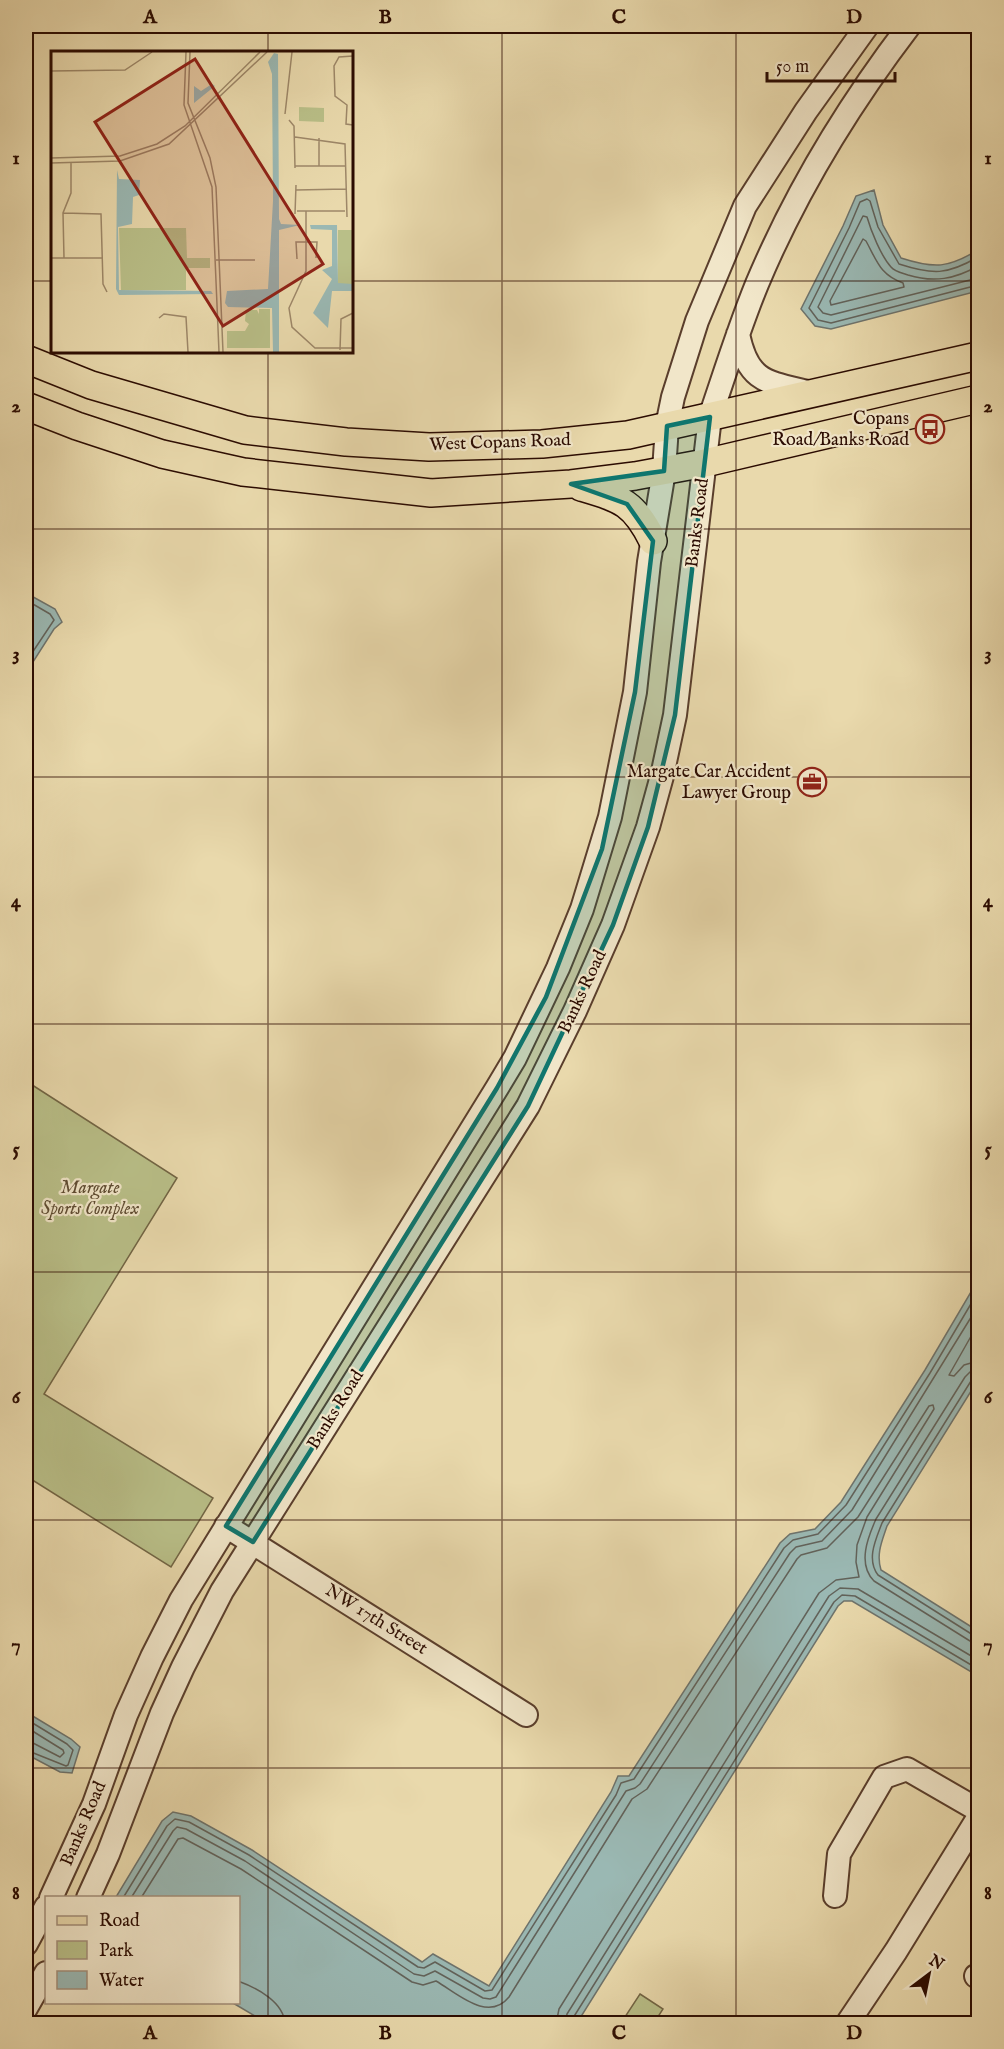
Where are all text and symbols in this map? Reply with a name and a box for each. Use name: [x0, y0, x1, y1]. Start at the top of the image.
text: A: [142, 5, 158, 30]
text: B: [378, 5, 392, 30]
text: C: [612, 5, 626, 30]
text: D: [846, 5, 862, 30]
scale bar: [767, 45, 894, 83]
inset map: [51, 51, 352, 352]
text: 50 m: [776, 56, 809, 79]
text: 1: [12, 146, 20, 171]
text: 1: [984, 146, 992, 171]
text: 2: [11, 394, 21, 419]
text: 2: [983, 394, 993, 419]
place label: Copans Road/Banks Road: [772, 408, 909, 452]
bus stop icon: Copans Road/Banks Road: [914, 413, 946, 445]
street label: West Copans Road: [429, 429, 572, 457]
street label: Banks Road: [681, 477, 715, 569]
text: 3: [12, 642, 20, 667]
text: 3: [984, 642, 992, 667]
place label: Margate Car Accident Lawyer Group: [627, 761, 791, 805]
office icon: Margate Car Accident Lawyer Group: [796, 766, 828, 798]
text: 4: [11, 889, 22, 914]
text: 4: [983, 889, 994, 914]
street label: Banks Road: [554, 946, 613, 1038]
text: 5: [12, 1137, 20, 1162]
text: 5: [984, 1137, 992, 1162]
park label: Margate Sports Complex: [41, 1177, 139, 1221]
street label: Banks Road: [302, 1365, 370, 1454]
text: 6: [12, 1385, 22, 1410]
text: 6: [984, 1385, 994, 1410]
street label: NW 17th Street: [321, 1579, 431, 1661]
text: 7: [11, 1633, 21, 1658]
text: 7: [983, 1633, 993, 1658]
street label: Banks Road: [56, 1778, 112, 1870]
text: 8: [12, 1881, 20, 1906]
text: 8: [984, 1881, 992, 1906]
legend: [45, 1896, 240, 2004]
text: Road: [99, 1910, 140, 1933]
text: Park: [99, 1940, 134, 1963]
north arrow: [899, 1944, 959, 2004]
text: N: [924, 1950, 947, 1975]
text: Water: [99, 1970, 144, 1993]
text: A: [142, 2021, 158, 2046]
text: B: [378, 2021, 392, 2046]
text: C: [612, 2021, 626, 2046]
text: D: [846, 2021, 862, 2046]

